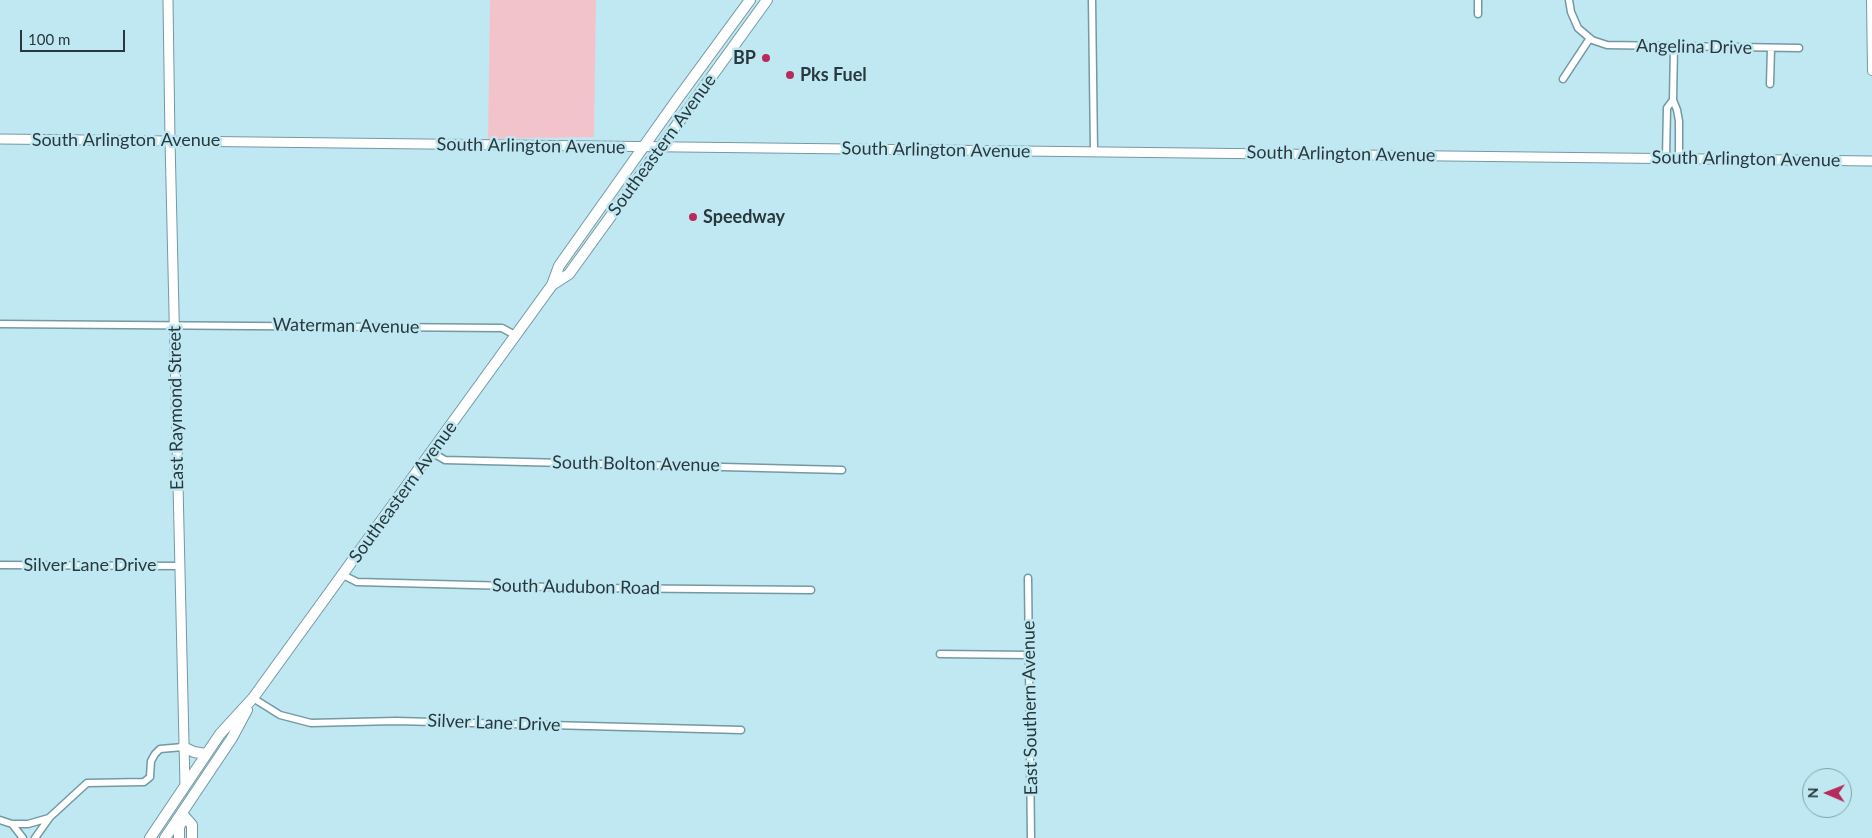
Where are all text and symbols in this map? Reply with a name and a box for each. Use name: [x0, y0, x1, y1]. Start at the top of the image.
scale bar: [22, 20, 128, 52]
text: 100 m: [28, 30, 70, 48]
street label: Angelina Drive: [1636, 35, 1752, 59]
place label: BP: [733, 47, 756, 69]
marker: BP: [760, 52, 772, 64]
place label: Pks Fuel: [800, 64, 867, 86]
marker: Pks Fuel: [784, 69, 796, 81]
street label: Southeastern Avenue: [603, 70, 721, 220]
street label: South Arlington Avenue: [32, 129, 220, 151]
street label: South Arlington Avenue: [437, 134, 625, 158]
street label: South Arlington Avenue: [842, 138, 1030, 162]
street label: South Arlington Avenue: [1247, 142, 1435, 166]
street label: South Arlington Avenue: [1652, 147, 1840, 171]
place label: Speedway: [703, 206, 785, 228]
marker: Speedway: [687, 211, 699, 223]
street label: Waterman Avenue: [272, 314, 420, 338]
street label: East Raymond Street: [164, 326, 188, 490]
street label: Southeastern Avenue: [344, 417, 462, 567]
street label: South Bolton Avenue: [552, 452, 720, 476]
street label: Silver Lane Drive: [23, 554, 157, 576]
street label: South Audubon Road: [492, 575, 660, 599]
street label: East Southern Avenue: [1018, 620, 1042, 796]
street label: Silver Lane Drive: [427, 710, 561, 736]
north arrow: [1802, 768, 1852, 818]
text: N: [1804, 787, 1821, 798]

